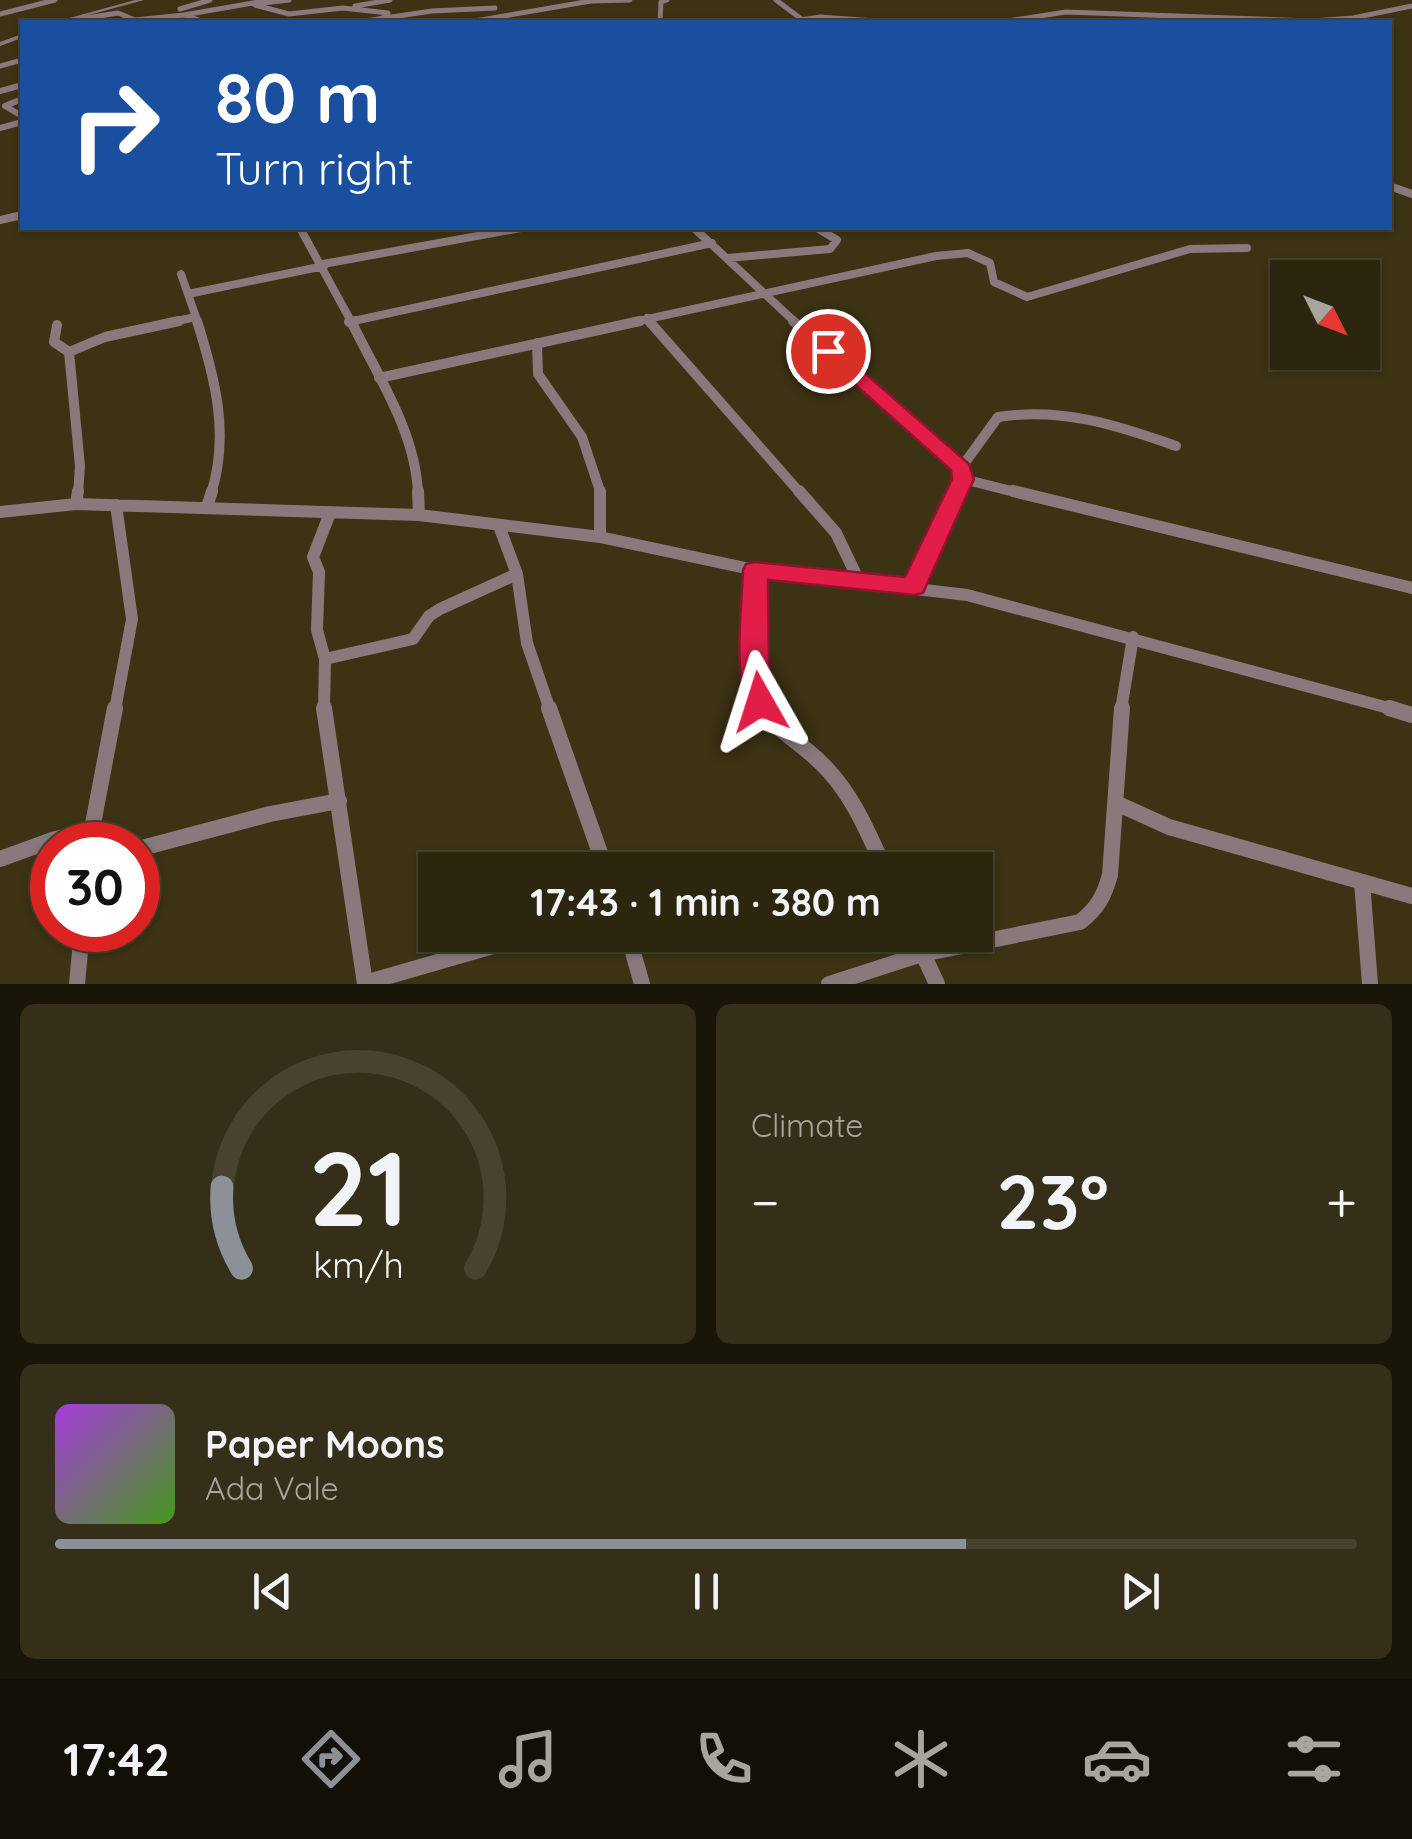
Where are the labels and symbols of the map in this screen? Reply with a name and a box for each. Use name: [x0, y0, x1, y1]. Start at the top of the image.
north arrow: [1270, 260, 1380, 370]
pin: [786, 309, 871, 394]
position arrow: [708, 650, 812, 754]
speed limit sign: 30: [30, 822, 160, 952]

